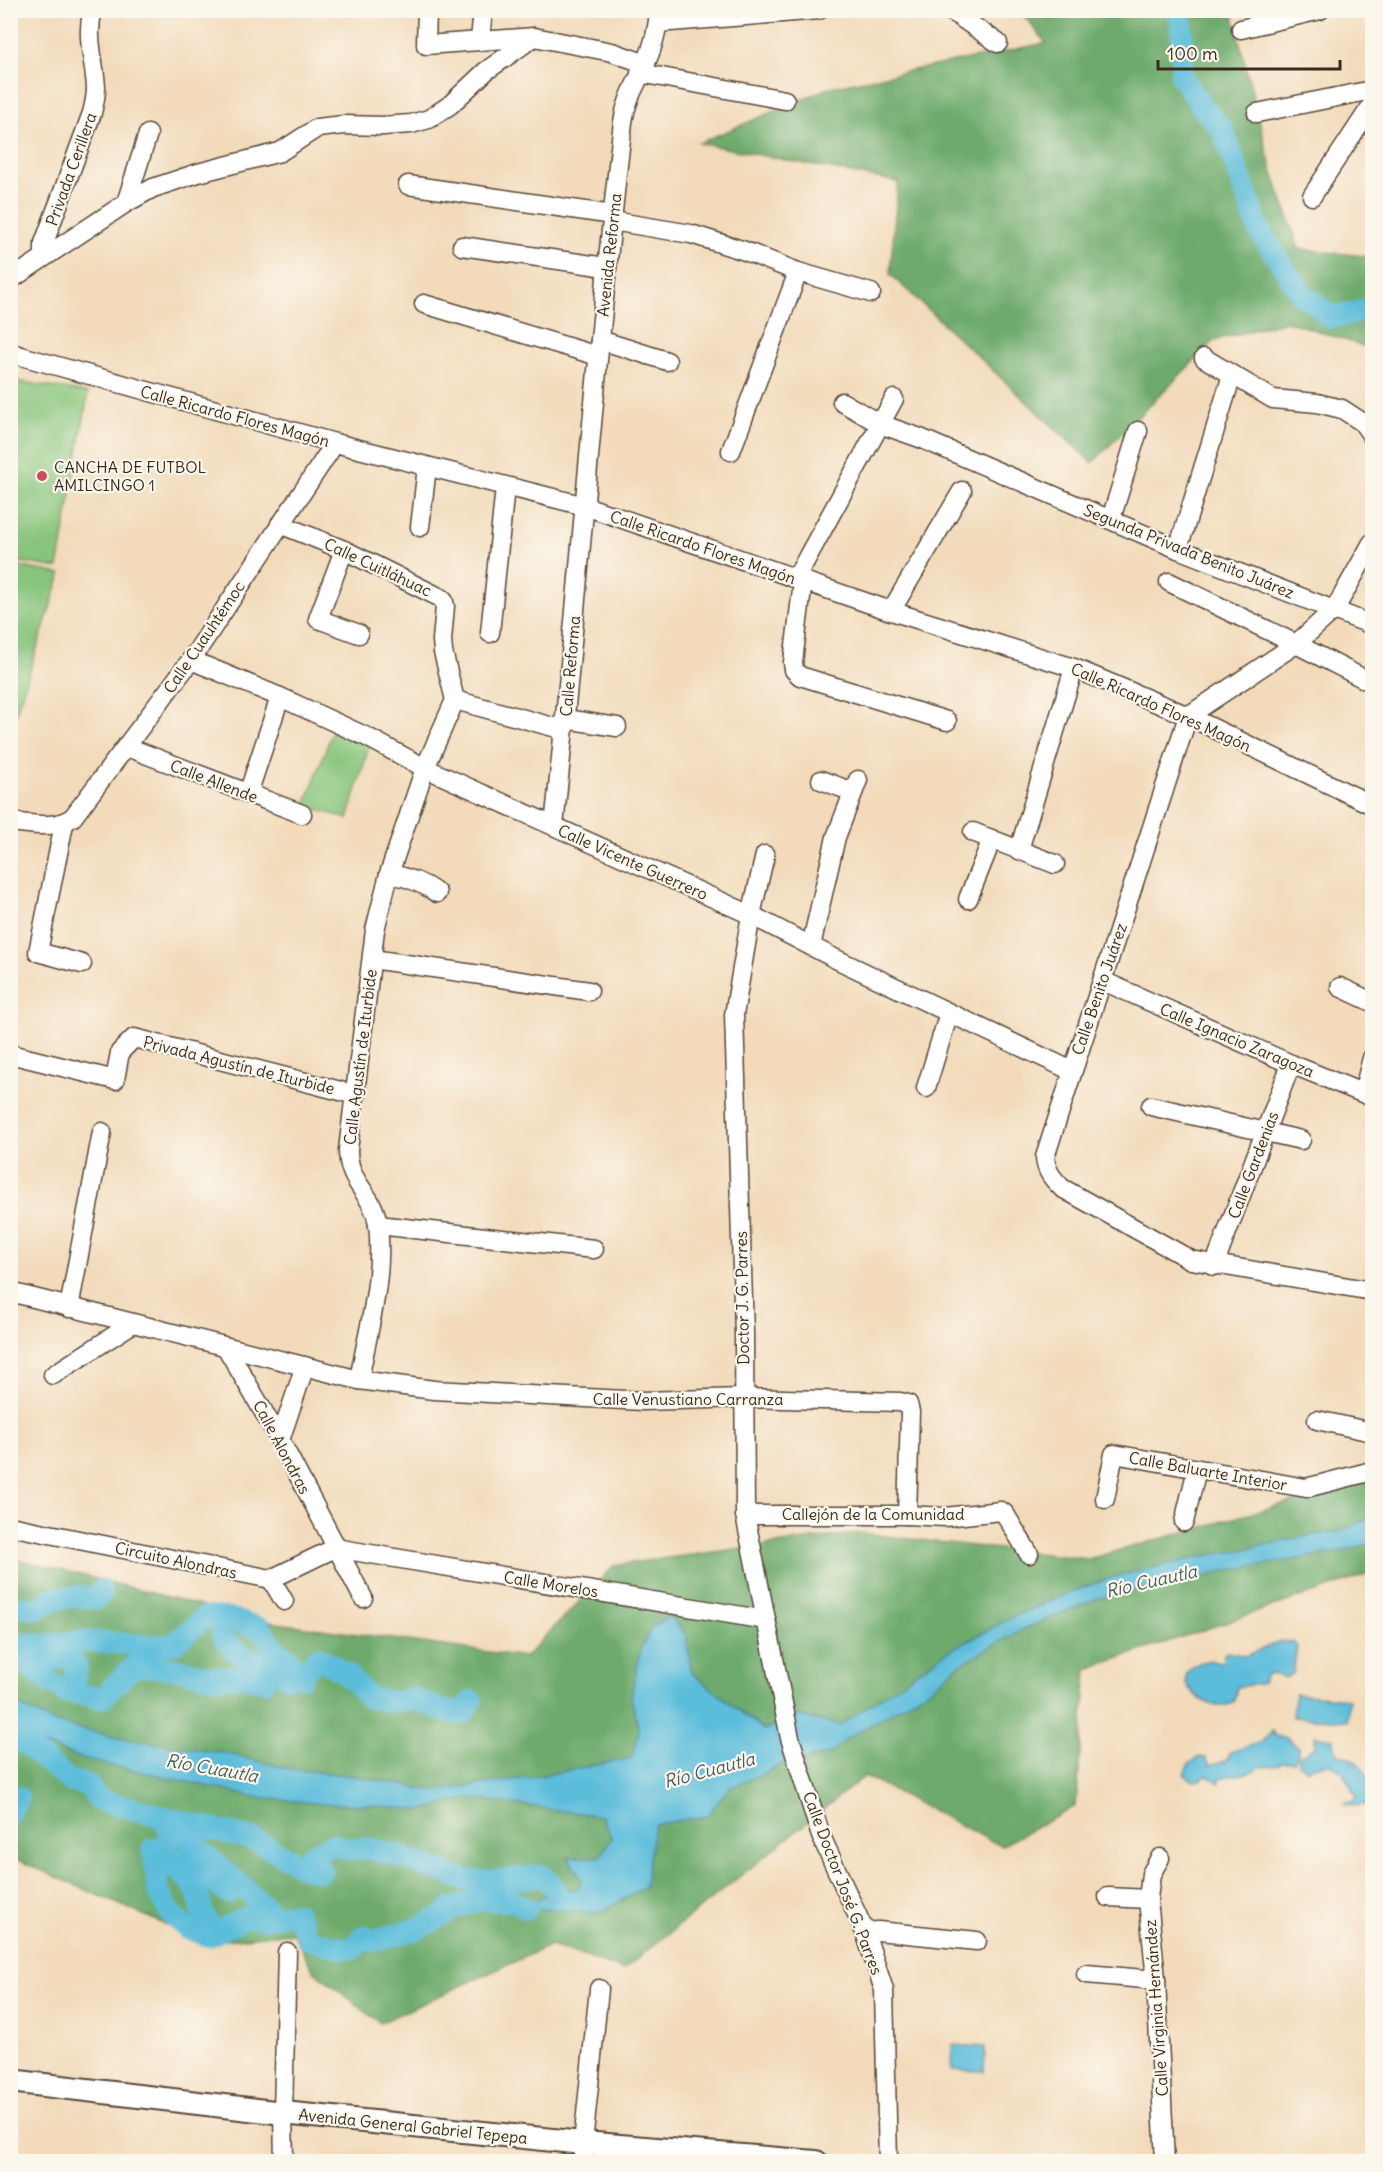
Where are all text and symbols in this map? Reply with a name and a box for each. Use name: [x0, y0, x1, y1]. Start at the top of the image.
scale bar: [1158, 33, 1340, 71]
text: 100 m: [1167, 42, 1218, 65]
street label: Privada Cerillera: [41, 110, 101, 228]
street label: Avenida Reforma: [593, 192, 625, 318]
street label: Calle Ricardo Flores Magón: [138, 381, 332, 451]
place label: CANCHA DE FUTBOL AMILCINGO 1: [54, 457, 207, 495]
marker: CANCHA DE FUTBOL AMILCINGO 1: [35, 469, 49, 483]
street label: Segunda Privada Benito Juárez: [1081, 500, 1297, 603]
street label: Calle Ricardo Flores Magón: [607, 506, 799, 588]
street label: Calle Cuitláhuac: [321, 533, 435, 601]
street label: Calle Cuauhtémoc: [159, 577, 249, 697]
street label: Calle Reforma: [556, 615, 584, 717]
street label: Calle Ricardo Flores Magón: [1068, 658, 1254, 756]
street label: Calle Allende: [167, 755, 261, 807]
street label: Calle Vicente Guerrero: [555, 820, 711, 904]
street label: Calle Benito Juárez: [1067, 920, 1131, 1058]
street label: Calle Agustín de Iturbide: [339, 968, 381, 1146]
street label: Calle Ignacio Zaragoza: [1157, 998, 1317, 1082]
street label: Privada Agustín de Iturbide: [141, 1032, 337, 1098]
street label: Calle Gardenias: [1223, 1108, 1283, 1222]
street label: Doctor J. G. Parres: [731, 1231, 753, 1365]
street label: Calle Venustiano Carranza: [593, 1389, 783, 1409]
street label: Calle Alondras: [249, 1397, 315, 1497]
street label: Calle Baluarte Interior: [1127, 1447, 1289, 1495]
street label: Callejón de la Comunidad: [782, 1504, 964, 1524]
street label: Circuito Alondras: [113, 1537, 239, 1583]
water label: Río Cuautla: [1103, 1559, 1201, 1603]
street label: Calle Morelos: [502, 1567, 600, 1601]
water label: Río Cuautla: [661, 1746, 759, 1793]
water label: Río Cuautla: [164, 1749, 261, 1788]
street label: Calle Doctor José G. Parres: [799, 1789, 887, 1977]
street label: Calle Virginia Hernández: [1140, 1919, 1172, 2097]
street label: Avenida General Gabriel Tepepa: [297, 2104, 529, 2148]

